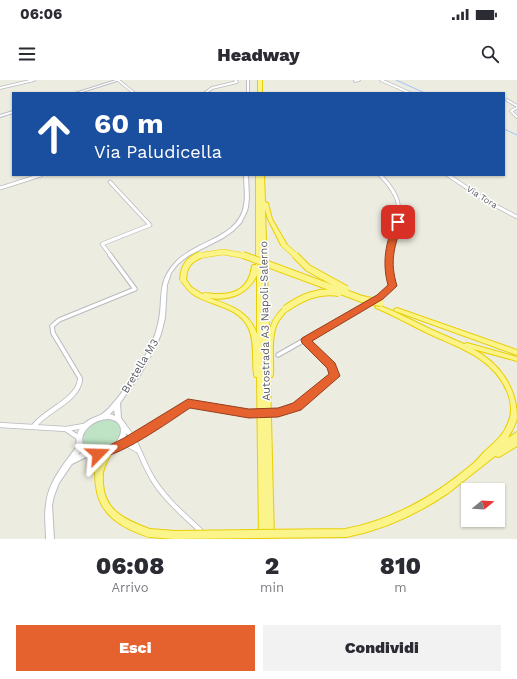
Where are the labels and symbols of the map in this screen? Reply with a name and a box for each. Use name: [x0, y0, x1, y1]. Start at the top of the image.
street label: Via Tora: [465, 184, 499, 210]
pin: [381, 205, 415, 239]
street label: Autostrada A3 Napoli-Salerno: [257, 241, 273, 401]
street label: Bretella M3: [119, 337, 161, 395]
position arrow: [77, 433, 119, 475]
north arrow: [461, 483, 505, 527]

